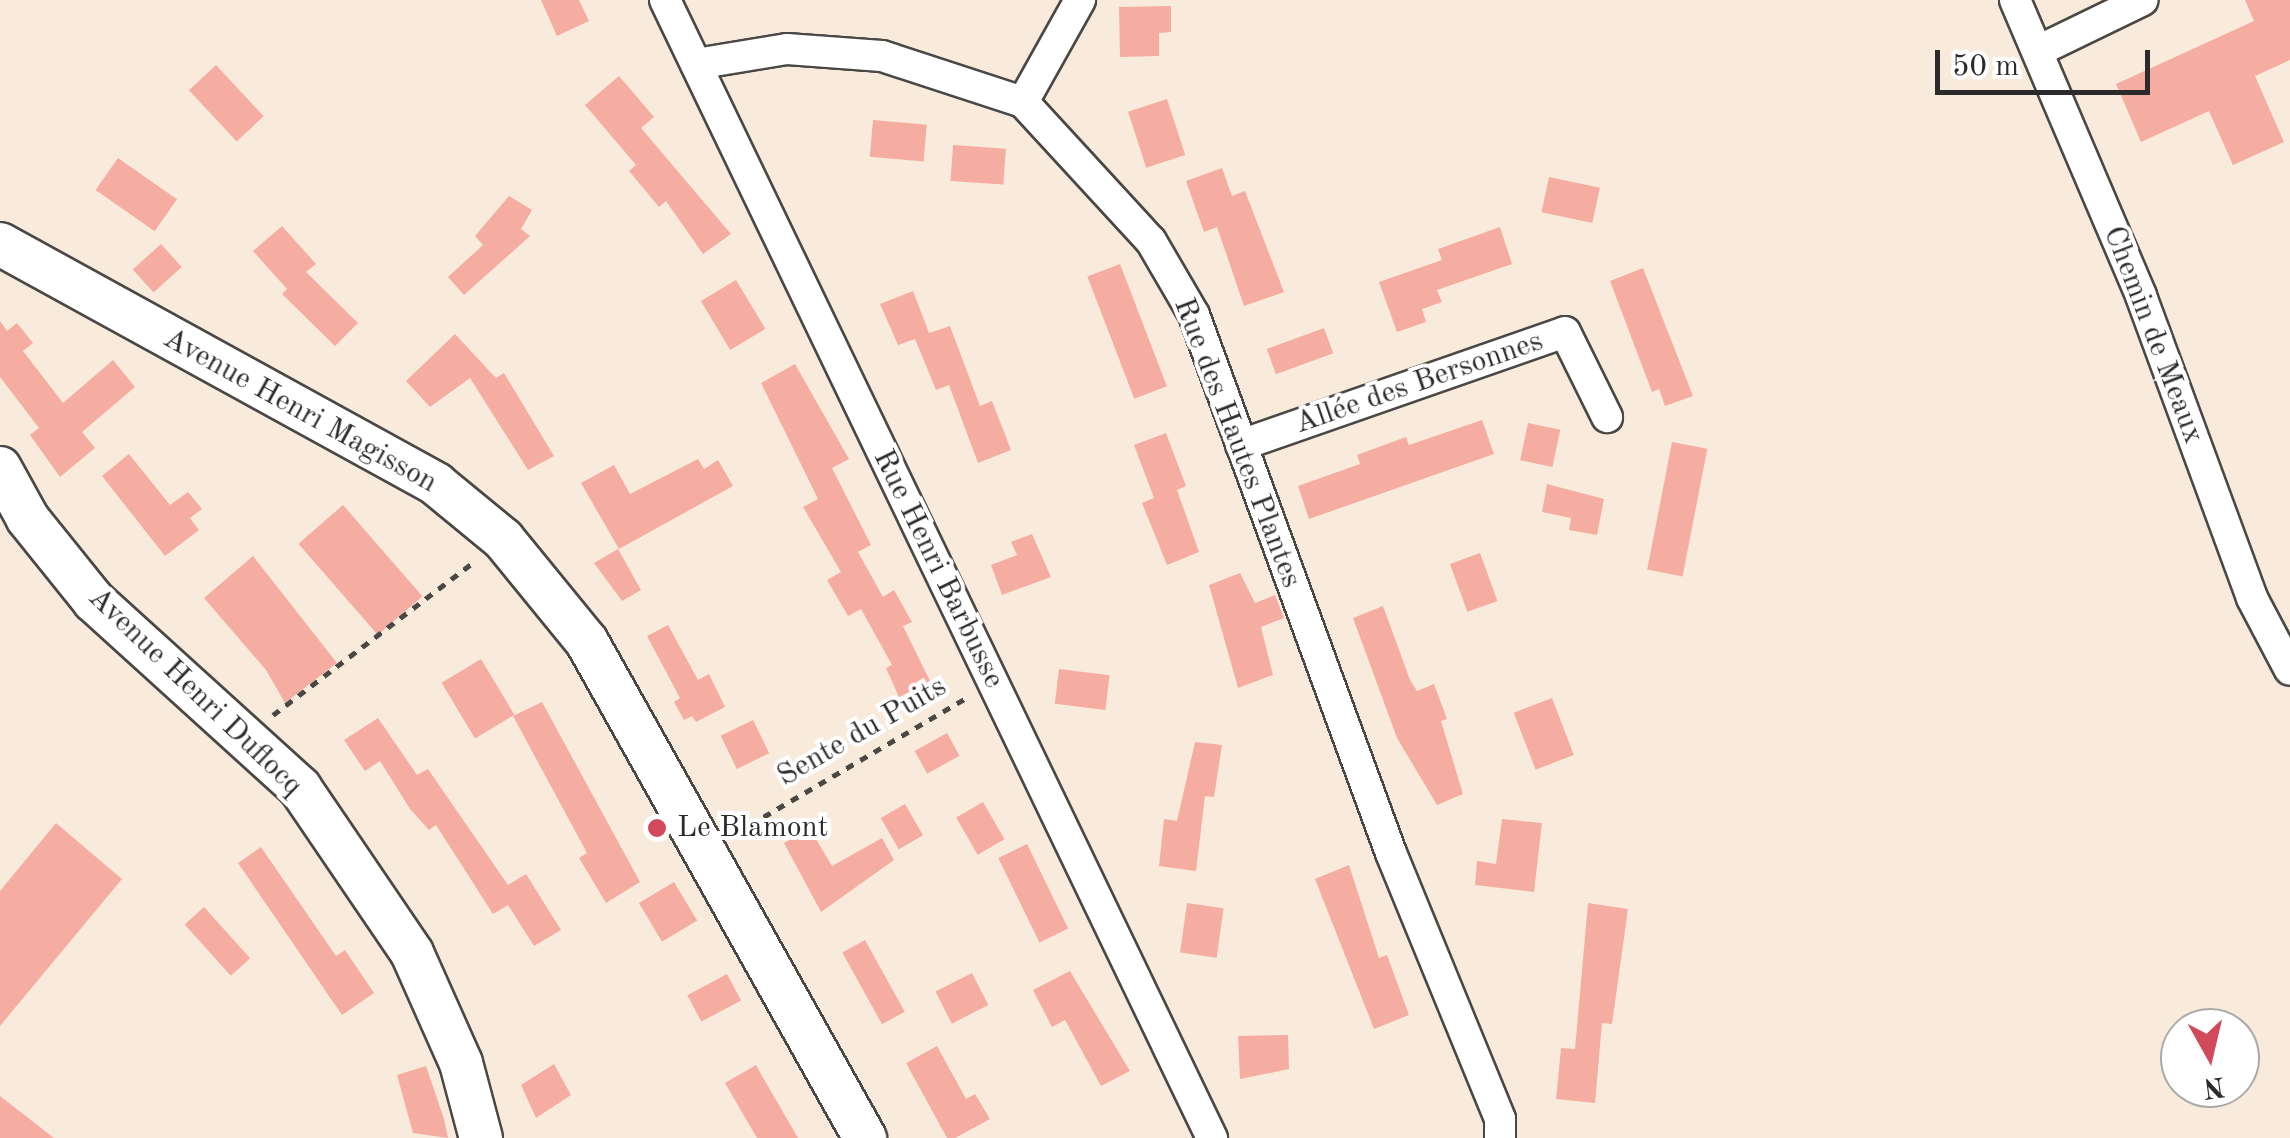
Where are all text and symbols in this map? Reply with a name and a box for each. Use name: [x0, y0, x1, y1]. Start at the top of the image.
scale bar: [1940, 30, 2155, 92]
text: 50 m: [1952, 52, 2019, 82]
street label: Chemin de Meaux: [2095, 221, 2211, 449]
street label: Rue des Hautes Plantes: [1165, 293, 1309, 593]
street label: Avenue Henri Magisson: [157, 321, 443, 501]
street label: Allée des Bersonnes: [1290, 324, 1548, 442]
street label: Rue Henri Barbusse: [865, 444, 1011, 694]
street label: Avenue Henri Duflocq: [80, 580, 310, 804]
street label: Sente du Puits: [771, 669, 953, 795]
place label: Le Blamont: [677, 810, 828, 846]
marker: Le Blamont: [646, 817, 668, 839]
north arrow: [2160, 1008, 2260, 1108]
text: N: [2201, 1070, 2226, 1101]

